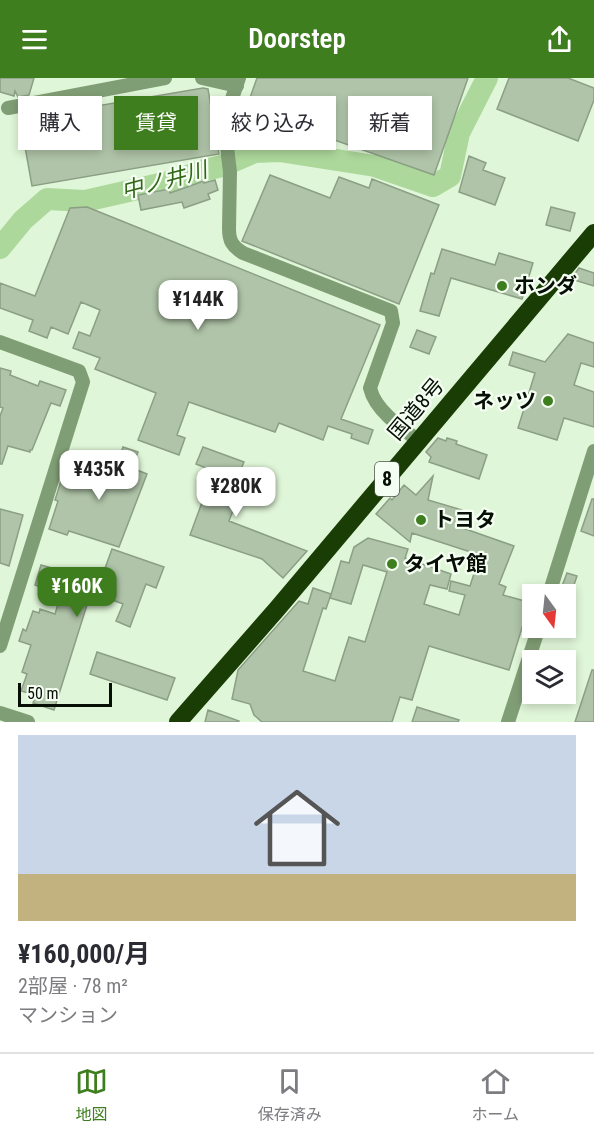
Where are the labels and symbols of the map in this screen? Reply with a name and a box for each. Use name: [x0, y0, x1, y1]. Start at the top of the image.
water label: 中ノ井川: [118, 157, 212, 204]
place label: ホンダ: [514, 274, 577, 298]
marker: ホンダ: [495, 279, 509, 293]
pin: ¥144K: [156, 280, 240, 331]
street label: 国道8号: [383, 373, 449, 445]
place label: ネッツ: [473, 389, 536, 413]
marker: ネッツ: [541, 394, 555, 408]
pin: ¥435K: [57, 450, 141, 501]
road number: 8: [375, 462, 399, 496]
pin: ¥280K: [194, 467, 278, 518]
place label: トヨタ: [433, 508, 496, 532]
marker: トヨタ: [414, 513, 428, 527]
place label: タイヤ館: [404, 552, 487, 576]
marker: タイヤ館: [385, 557, 399, 571]
pin: ¥160K: [35, 567, 119, 618]
north arrow: [522, 584, 576, 638]
scale bar: [18, 680, 112, 708]

